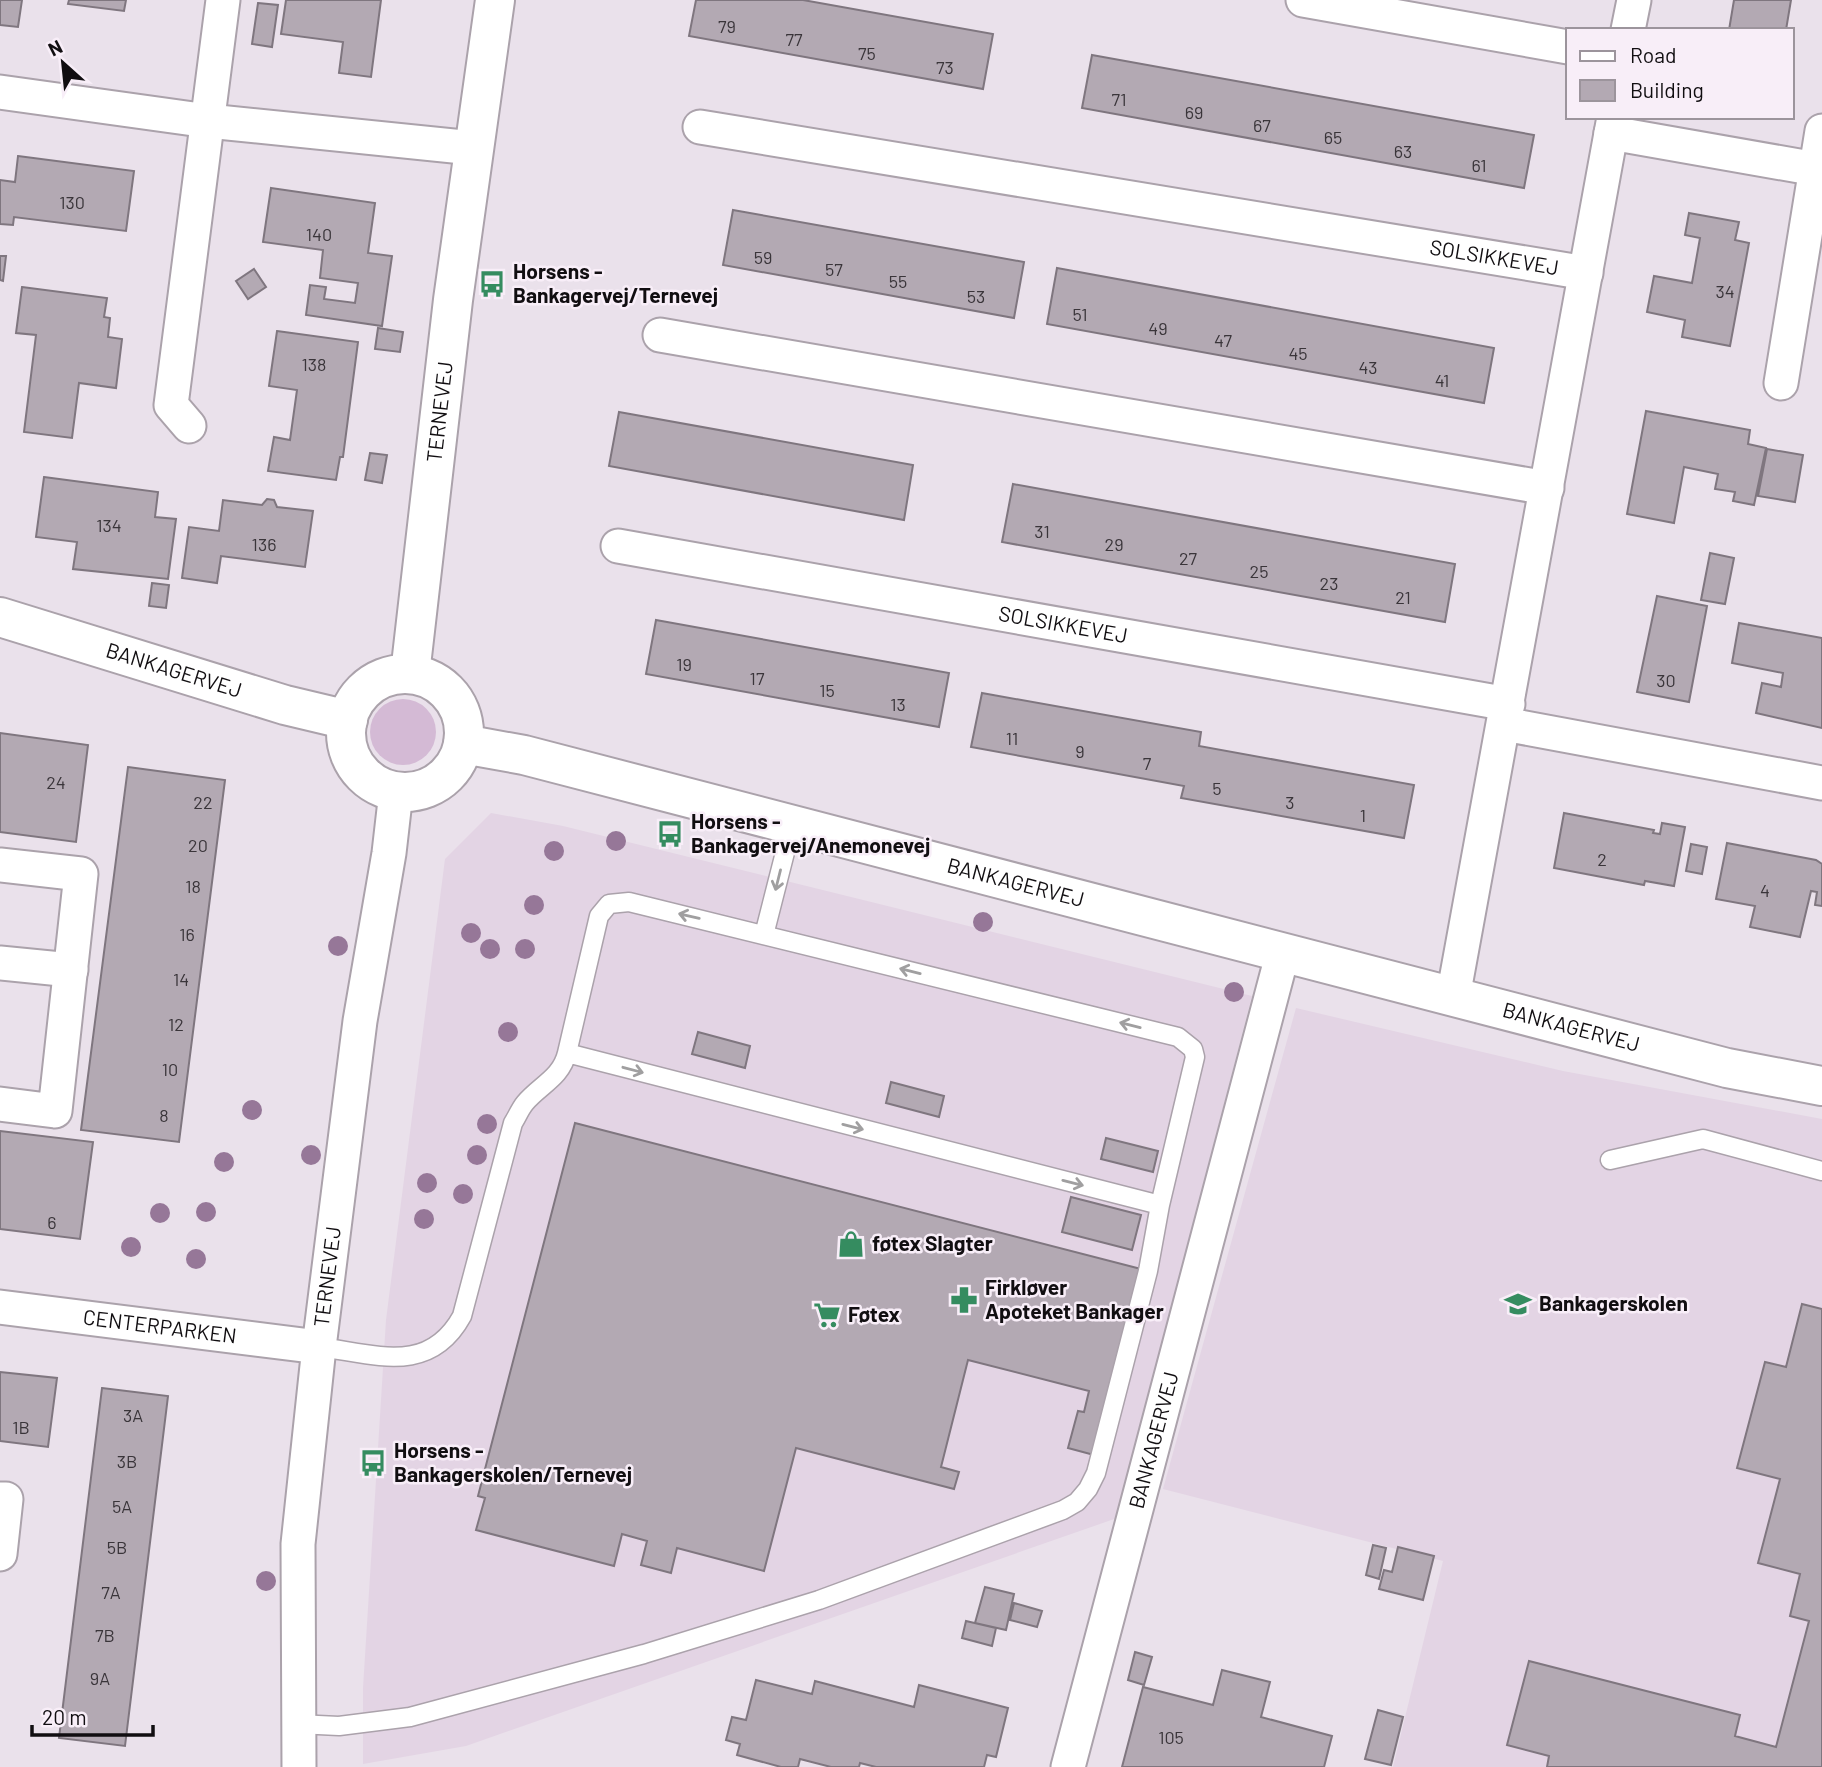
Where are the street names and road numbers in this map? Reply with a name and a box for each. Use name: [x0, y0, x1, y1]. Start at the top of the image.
street label: SOLSIKKEVEJ: [1428, 233, 1561, 279]
street label: TERNEVEJ: [420, 360, 457, 463]
street label: SOLSIKKEVEJ: [997, 600, 1130, 647]
street label: BANKAGERVEJ: [103, 637, 245, 702]
street label: BANKAGERVEJ: [945, 852, 1087, 911]
street label: BANKAGERVEJ: [1500, 996, 1643, 1056]
street label: TERNEVEJ: [308, 1225, 345, 1328]
street label: CENTERPARKEN: [82, 1304, 238, 1348]
street label: BANKAGERVEJ: [1123, 1369, 1183, 1511]

